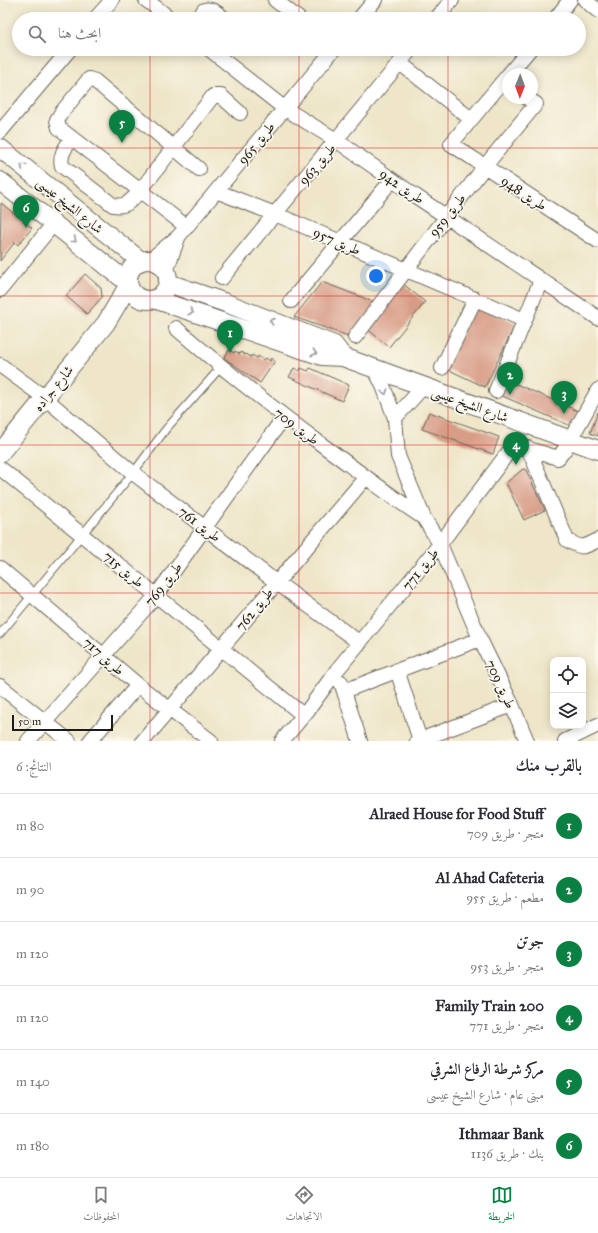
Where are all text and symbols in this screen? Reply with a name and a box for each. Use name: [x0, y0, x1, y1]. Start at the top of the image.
search box: [12, 12, 586, 56]
icon: search: [26, 23, 48, 45]
text: ابحث هنا: [58, 24, 101, 42]
north arrow: [502, 68, 538, 104]
pin: 5: [109, 110, 135, 143]
street label: طريق 965: [234, 119, 279, 168]
street label: طريق 963: [295, 140, 340, 189]
one-way arrow: [20, 164, 27, 171]
street label: طريق 942: [376, 165, 428, 208]
street label: طريق 948: [498, 172, 550, 215]
street label: شارع الشيخ عيسى: [31, 173, 106, 240]
street label: طريق 959: [425, 190, 470, 240]
pin: 6: [13, 195, 39, 228]
street label: طريق 957: [310, 224, 363, 259]
one-way arrow: [70, 235, 77, 242]
your location: [366, 266, 386, 286]
one-way arrow: [187, 308, 194, 316]
one-way arrow: [269, 317, 276, 325]
pin: 1: [217, 320, 243, 353]
one-way arrow: [311, 348, 318, 357]
street label: شارع جراده: [30, 362, 79, 417]
pin: 2: [497, 362, 523, 395]
pin: 3: [551, 381, 577, 414]
street label: شارع الشيخ عيسى: [428, 383, 511, 430]
one-way arrow: [381, 388, 389, 395]
street label: طريق 709: [271, 404, 323, 449]
pin: 4: [503, 432, 529, 465]
street label: طريق 761: [175, 503, 224, 546]
street label: طريق 771: [398, 545, 442, 594]
street label: طريق 715: [100, 547, 148, 591]
street label: طريق 769: [141, 559, 186, 610]
street label: طريق 762: [232, 584, 277, 634]
street label: طريق 717: [80, 634, 128, 679]
street label: طريق 709: [482, 657, 519, 711]
map controls: [550, 657, 586, 729]
button: locate: [550, 657, 586, 693]
button: layers: [550, 693, 586, 729]
scale bar: [12, 713, 113, 732]
text: 50 m: [18, 715, 41, 728]
text: بالقرب منك: [516, 755, 582, 776]
text: النتائج: 6: [16, 759, 52, 775]
text: Alraed House for Food Stuff: [370, 805, 544, 823]
text: 80 m: [16, 818, 44, 834]
text: 1: [566, 818, 572, 834]
text: متجر · طريق 709: [467, 826, 544, 842]
text: Al Ahad Cafeteria: [436, 869, 544, 887]
text: 90 m: [16, 882, 44, 898]
text: 2: [566, 882, 572, 898]
text: مطعم · طريق 955: [466, 890, 544, 906]
text: جوتن: [516, 932, 544, 950]
text: 120 m: [16, 946, 49, 962]
text: 3: [566, 946, 572, 962]
text: متجر · طريق 953: [470, 959, 544, 975]
text: Family Train 200: [435, 997, 544, 1015]
text: 120 m: [16, 1010, 49, 1026]
text: 4: [565, 1010, 573, 1026]
text: متجر · طريق 771: [469, 1018, 544, 1034]
text: مركز شرطة الرفاع الشرقي: [430, 1060, 544, 1078]
text: 140 m: [16, 1074, 50, 1090]
text: 5: [566, 1074, 572, 1090]
text: مبنى عام · شارع الشيخ عيسى: [426, 1087, 544, 1103]
text: Ithmaar Bank: [459, 1125, 544, 1143]
text: 180 m: [16, 1138, 49, 1154]
text: 6: [566, 1138, 572, 1154]
text: بنك · طريق 1136: [471, 1146, 544, 1162]
tab: المحفوظات: [83, 1184, 119, 1227]
tab: الاتجاهات: [285, 1184, 322, 1227]
tab: الخريطة: [488, 1184, 515, 1227]

